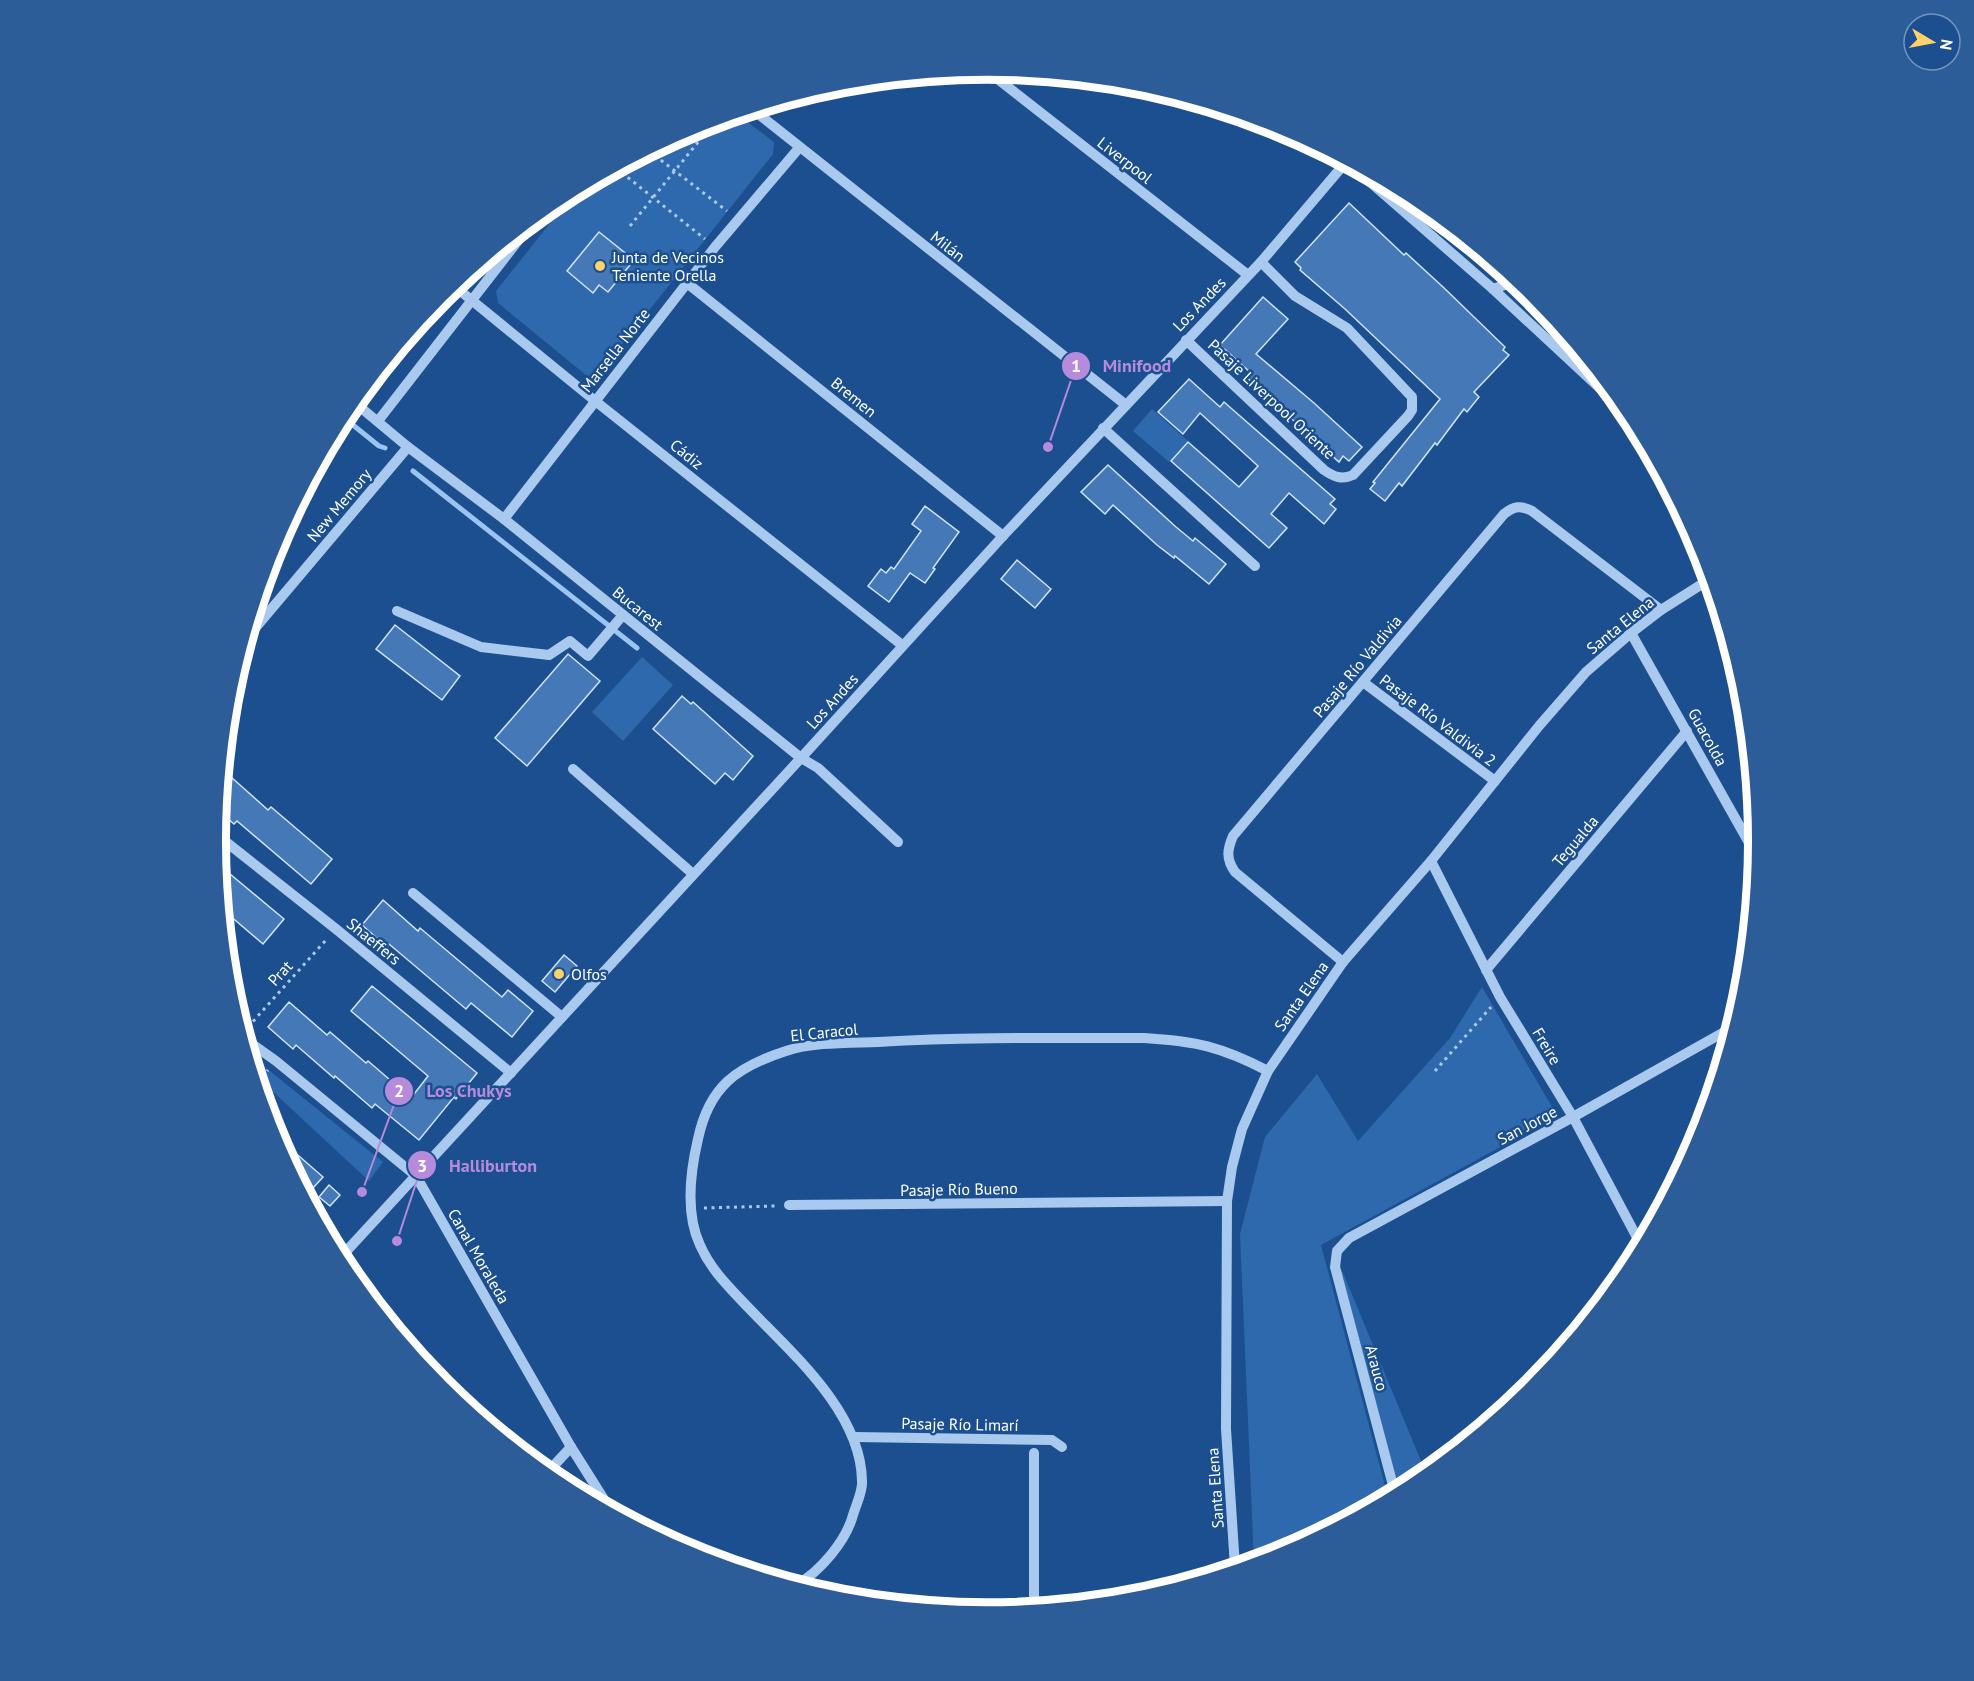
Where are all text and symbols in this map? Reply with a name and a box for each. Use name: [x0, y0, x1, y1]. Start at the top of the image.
north arrow: [1902, 12, 1962, 72]
text: N: [1936, 38, 1958, 52]
street label: Liverpool: [1094, 132, 1157, 188]
street label: Milán: [927, 226, 969, 266]
place label: Junta de Vecinos Teniente Orella: [611, 247, 724, 285]
marker: Junta de Vecinos Teniente Orella: [593, 259, 607, 273]
street label: Los Andes: [1168, 272, 1230, 335]
street label: Marsella Norte: [576, 304, 654, 396]
street label: Pasaje Liverpool Oriente: [1204, 335, 1340, 463]
callout: Minifood: [1061, 348, 1183, 384]
text: 1: [1071, 354, 1081, 377]
text: Minifood: [1103, 354, 1171, 377]
street label: Bremen: [827, 373, 881, 421]
street label: Cádiz: [666, 435, 708, 473]
street label: New Memory: [303, 464, 376, 546]
street label: Bucarest: [609, 582, 668, 635]
street label: Santa Elena: [1582, 592, 1658, 658]
street label: Pasaje Río Valdivia: [1308, 611, 1406, 721]
street label: Los Andes: [802, 669, 862, 733]
street label: Pasaje Río Valdivia 2: [1376, 670, 1500, 770]
street label: Guacolda: [1684, 705, 1732, 769]
street label: Tegualda: [1548, 811, 1602, 871]
street label: Shaeffers: [343, 913, 405, 969]
street label: Prat: [263, 956, 297, 990]
street label: Santa Elena: [1270, 957, 1332, 1035]
place label: Olfos: [571, 964, 607, 984]
marker: Olfos: [552, 967, 566, 981]
street label: El Caracol: [789, 1018, 859, 1045]
street label: Freire: [1528, 1024, 1566, 1068]
callout: Los Chukys: [384, 1073, 524, 1109]
text: 2: [394, 1079, 404, 1102]
text: Los Chukys: [426, 1079, 512, 1102]
street label: San Jorge: [1494, 1101, 1560, 1149]
callout: Halliburton: [407, 1147, 549, 1183]
text: 3: [417, 1154, 427, 1177]
text: Halliburton: [449, 1154, 537, 1177]
street label: Pasaje Río Bueno: [900, 1178, 1018, 1200]
street label: Canal Moraleda: [444, 1205, 514, 1307]
street label: Arauco: [1361, 1343, 1393, 1393]
street label: Pasaje Río Limarí: [901, 1413, 1019, 1435]
street label: Santa Elena: [1202, 1447, 1228, 1529]

